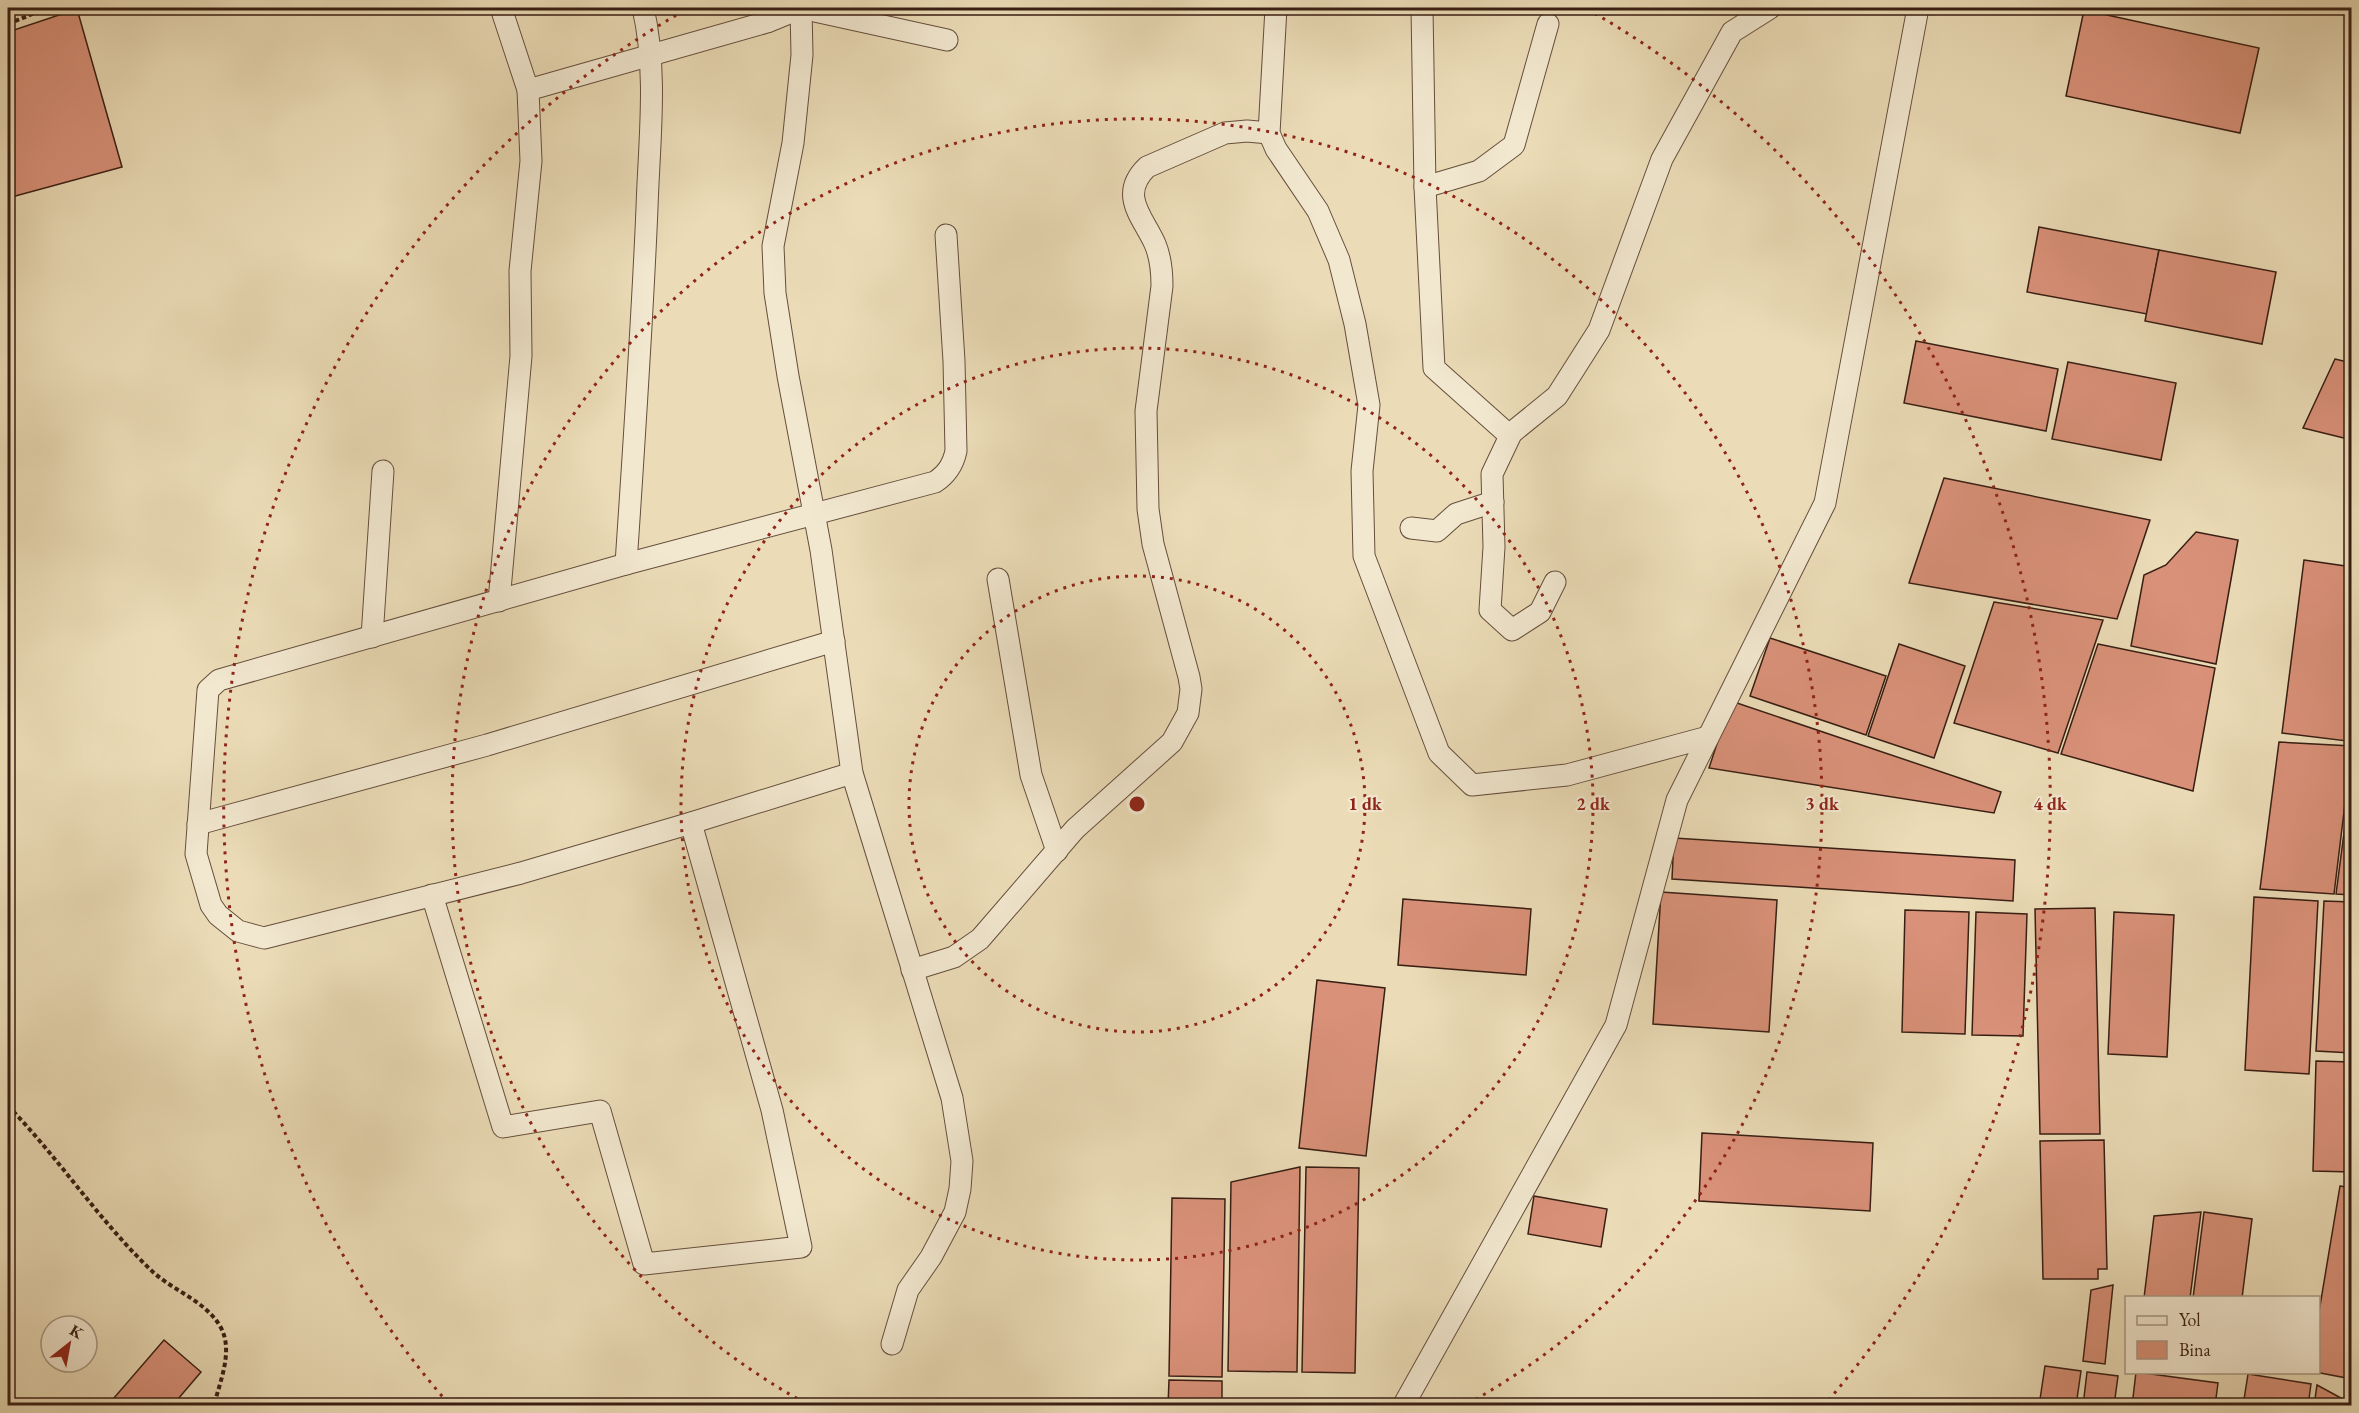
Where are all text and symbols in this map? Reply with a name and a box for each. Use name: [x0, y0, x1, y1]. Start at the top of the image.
text: 1 dk: [1348, 792, 1383, 815]
text: 2 dk: [1576, 792, 1611, 815]
text: 3 dk: [1805, 792, 1840, 815]
text: 4 dk: [2033, 792, 2068, 815]
centre of rings: [1127, 794, 1147, 814]
legend: [2125, 1296, 2320, 1374]
text: Yol: [2179, 1308, 2201, 1331]
north arrow: [39, 1314, 99, 1374]
text: K: [66, 1319, 88, 1344]
text: Bina: [2179, 1338, 2211, 1361]

